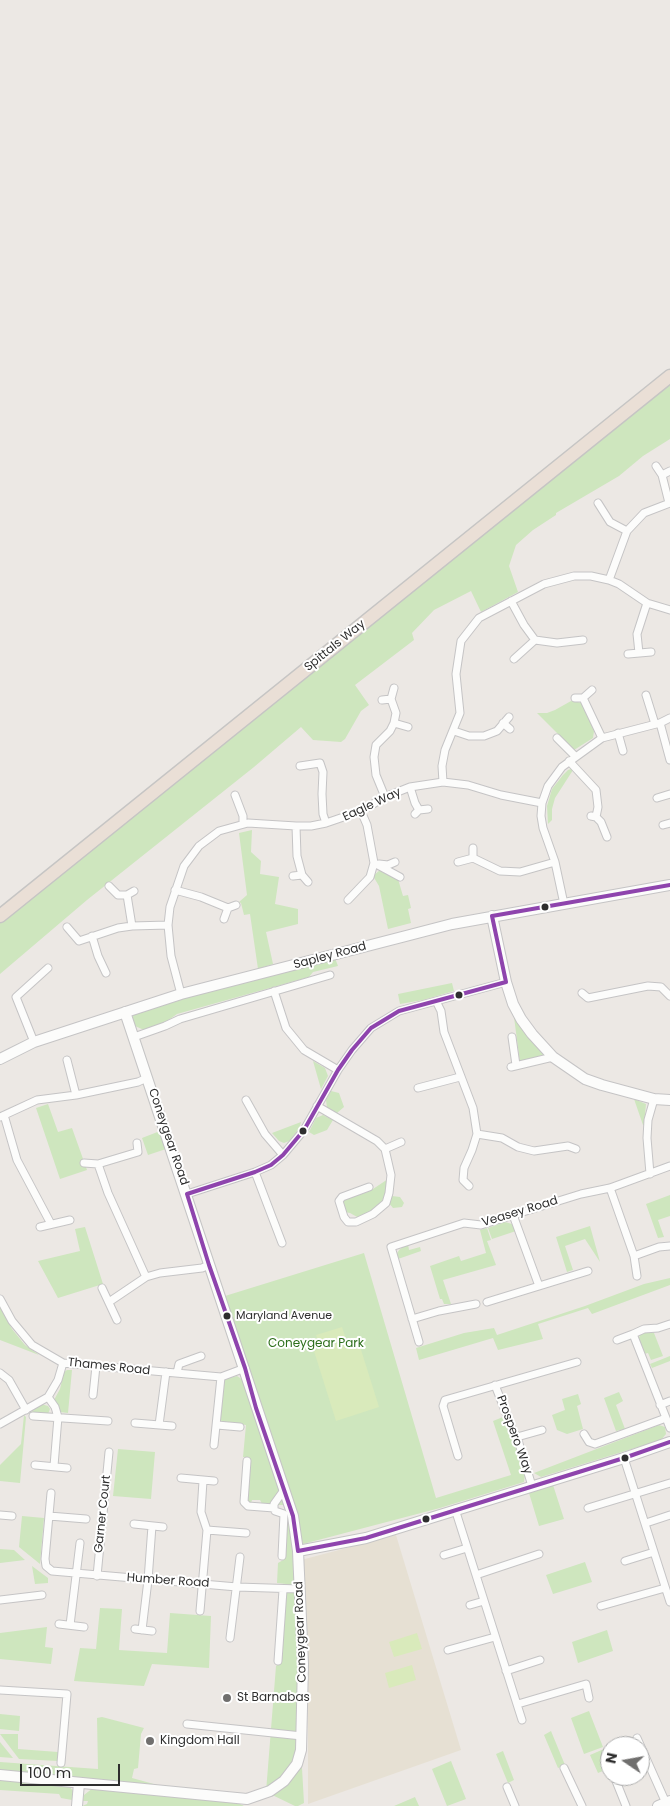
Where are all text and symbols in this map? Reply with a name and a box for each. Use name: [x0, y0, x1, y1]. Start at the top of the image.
street label: Spittals Way: [302, 617, 368, 675]
street label: Eagle Way: [341, 785, 403, 825]
unlabelled marker: [540, 902, 550, 912]
street label: Sapley Road: [292, 939, 368, 973]
unlabelled marker: [454, 990, 464, 1000]
street label: Coneygear Road: [145, 1087, 191, 1187]
unlabelled marker: [298, 1126, 308, 1136]
street label: Veasey Road: [480, 1194, 560, 1230]
place label: Maryland Avenue: [236, 1309, 332, 1323]
marker: Maryland Avenue: [222, 1311, 232, 1321]
park label: Coneygear Park: [268, 1337, 364, 1351]
street label: Thames Road: [67, 1356, 151, 1378]
street label: Prospero Way: [493, 1394, 535, 1476]
unlabelled marker: [620, 1453, 630, 1463]
street label: Garner Court: [92, 1474, 114, 1554]
unlabelled marker: [421, 1514, 431, 1524]
street label: Humber Road: [126, 1571, 210, 1591]
street label: Coneygear Road: [292, 1581, 310, 1683]
place label: St Barnabas: [237, 1691, 310, 1705]
marker: St Barnabas: [221, 1692, 233, 1704]
place label: Kingdom Hall: [160, 1734, 240, 1748]
marker: Kingdom Hall: [144, 1735, 156, 1747]
north arrow: [600, 1736, 650, 1786]
text: N: [600, 1751, 622, 1765]
scale bar: [22, 1754, 122, 1786]
text: 100 m: [28, 1762, 71, 1783]

